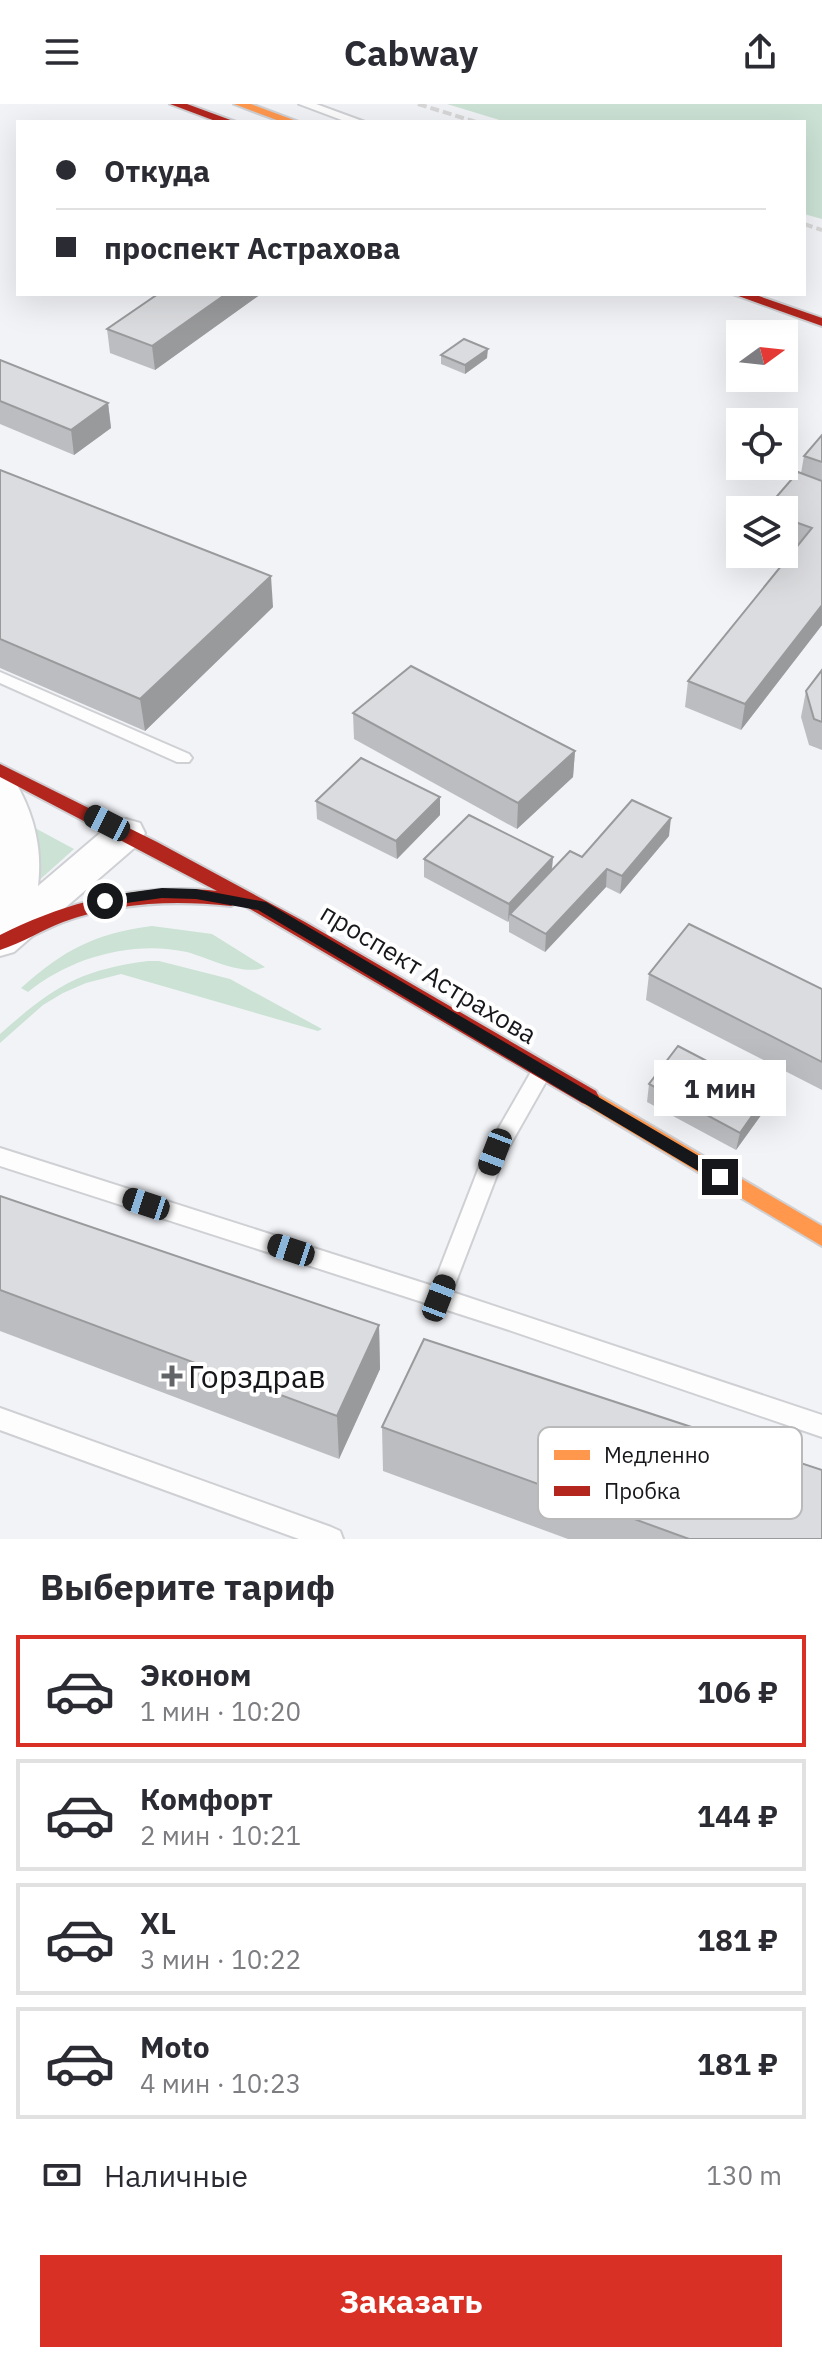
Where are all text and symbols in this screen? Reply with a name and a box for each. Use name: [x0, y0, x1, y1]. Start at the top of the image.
text: Cabway: [344, 29, 478, 76]
icon: menu: [40, 30, 84, 74]
icon: share: [738, 30, 782, 74]
text: Откуда: [104, 151, 210, 190]
text: проспект Астрахова: [104, 228, 400, 267]
north arrow: [726, 320, 798, 392]
map controls: [726, 320, 798, 568]
button: locate: [726, 408, 798, 480]
button: layers: [726, 496, 798, 568]
car: [80, 801, 134, 845]
route start: [87, 883, 123, 919]
street label: проспект Астрахова: [315, 895, 543, 1051]
callout: 1 мин: [654, 1061, 786, 1117]
text: 1 мин: [684, 1071, 756, 1105]
car: [475, 1125, 515, 1179]
route end: [702, 1159, 738, 1195]
car: [119, 1185, 173, 1223]
car: [264, 1231, 318, 1269]
car: [419, 1271, 459, 1325]
place label: Горздрав: [188, 1355, 326, 1397]
marker: Горздрав: [163, 1367, 181, 1385]
legend: [538, 1427, 802, 1519]
text: Медленно: [604, 1440, 710, 1469]
text: Пробка: [604, 1476, 681, 1505]
text: Выберите тариф: [40, 1563, 335, 1610]
icon: car: [44, 1655, 116, 1727]
text: Эконом: [140, 1655, 251, 1694]
text: 106 ₽: [697, 1672, 778, 1711]
text: 1 мин · 10:20: [140, 1694, 301, 1728]
icon: car: [44, 1779, 116, 1851]
text: Комфорт: [140, 1779, 273, 1818]
text: 144 ₽: [697, 1796, 778, 1835]
text: 2 мин · 10:21: [140, 1818, 301, 1852]
icon: car: [44, 1903, 116, 1975]
text: XL: [140, 1903, 176, 1942]
text: 181 ₽: [697, 1920, 778, 1959]
text: 3 мин · 10:22: [140, 1942, 301, 1976]
icon: car: [44, 2027, 116, 2099]
text: Moto: [140, 2027, 210, 2066]
text: 181 ₽: [697, 2044, 778, 2083]
text: 4 мин · 10:23: [140, 2066, 301, 2100]
icon: cash: [40, 2153, 84, 2197]
text: Наличные: [104, 2156, 248, 2195]
text: 130 m: [706, 2158, 782, 2192]
button: Заказать: [40, 2255, 782, 2347]

